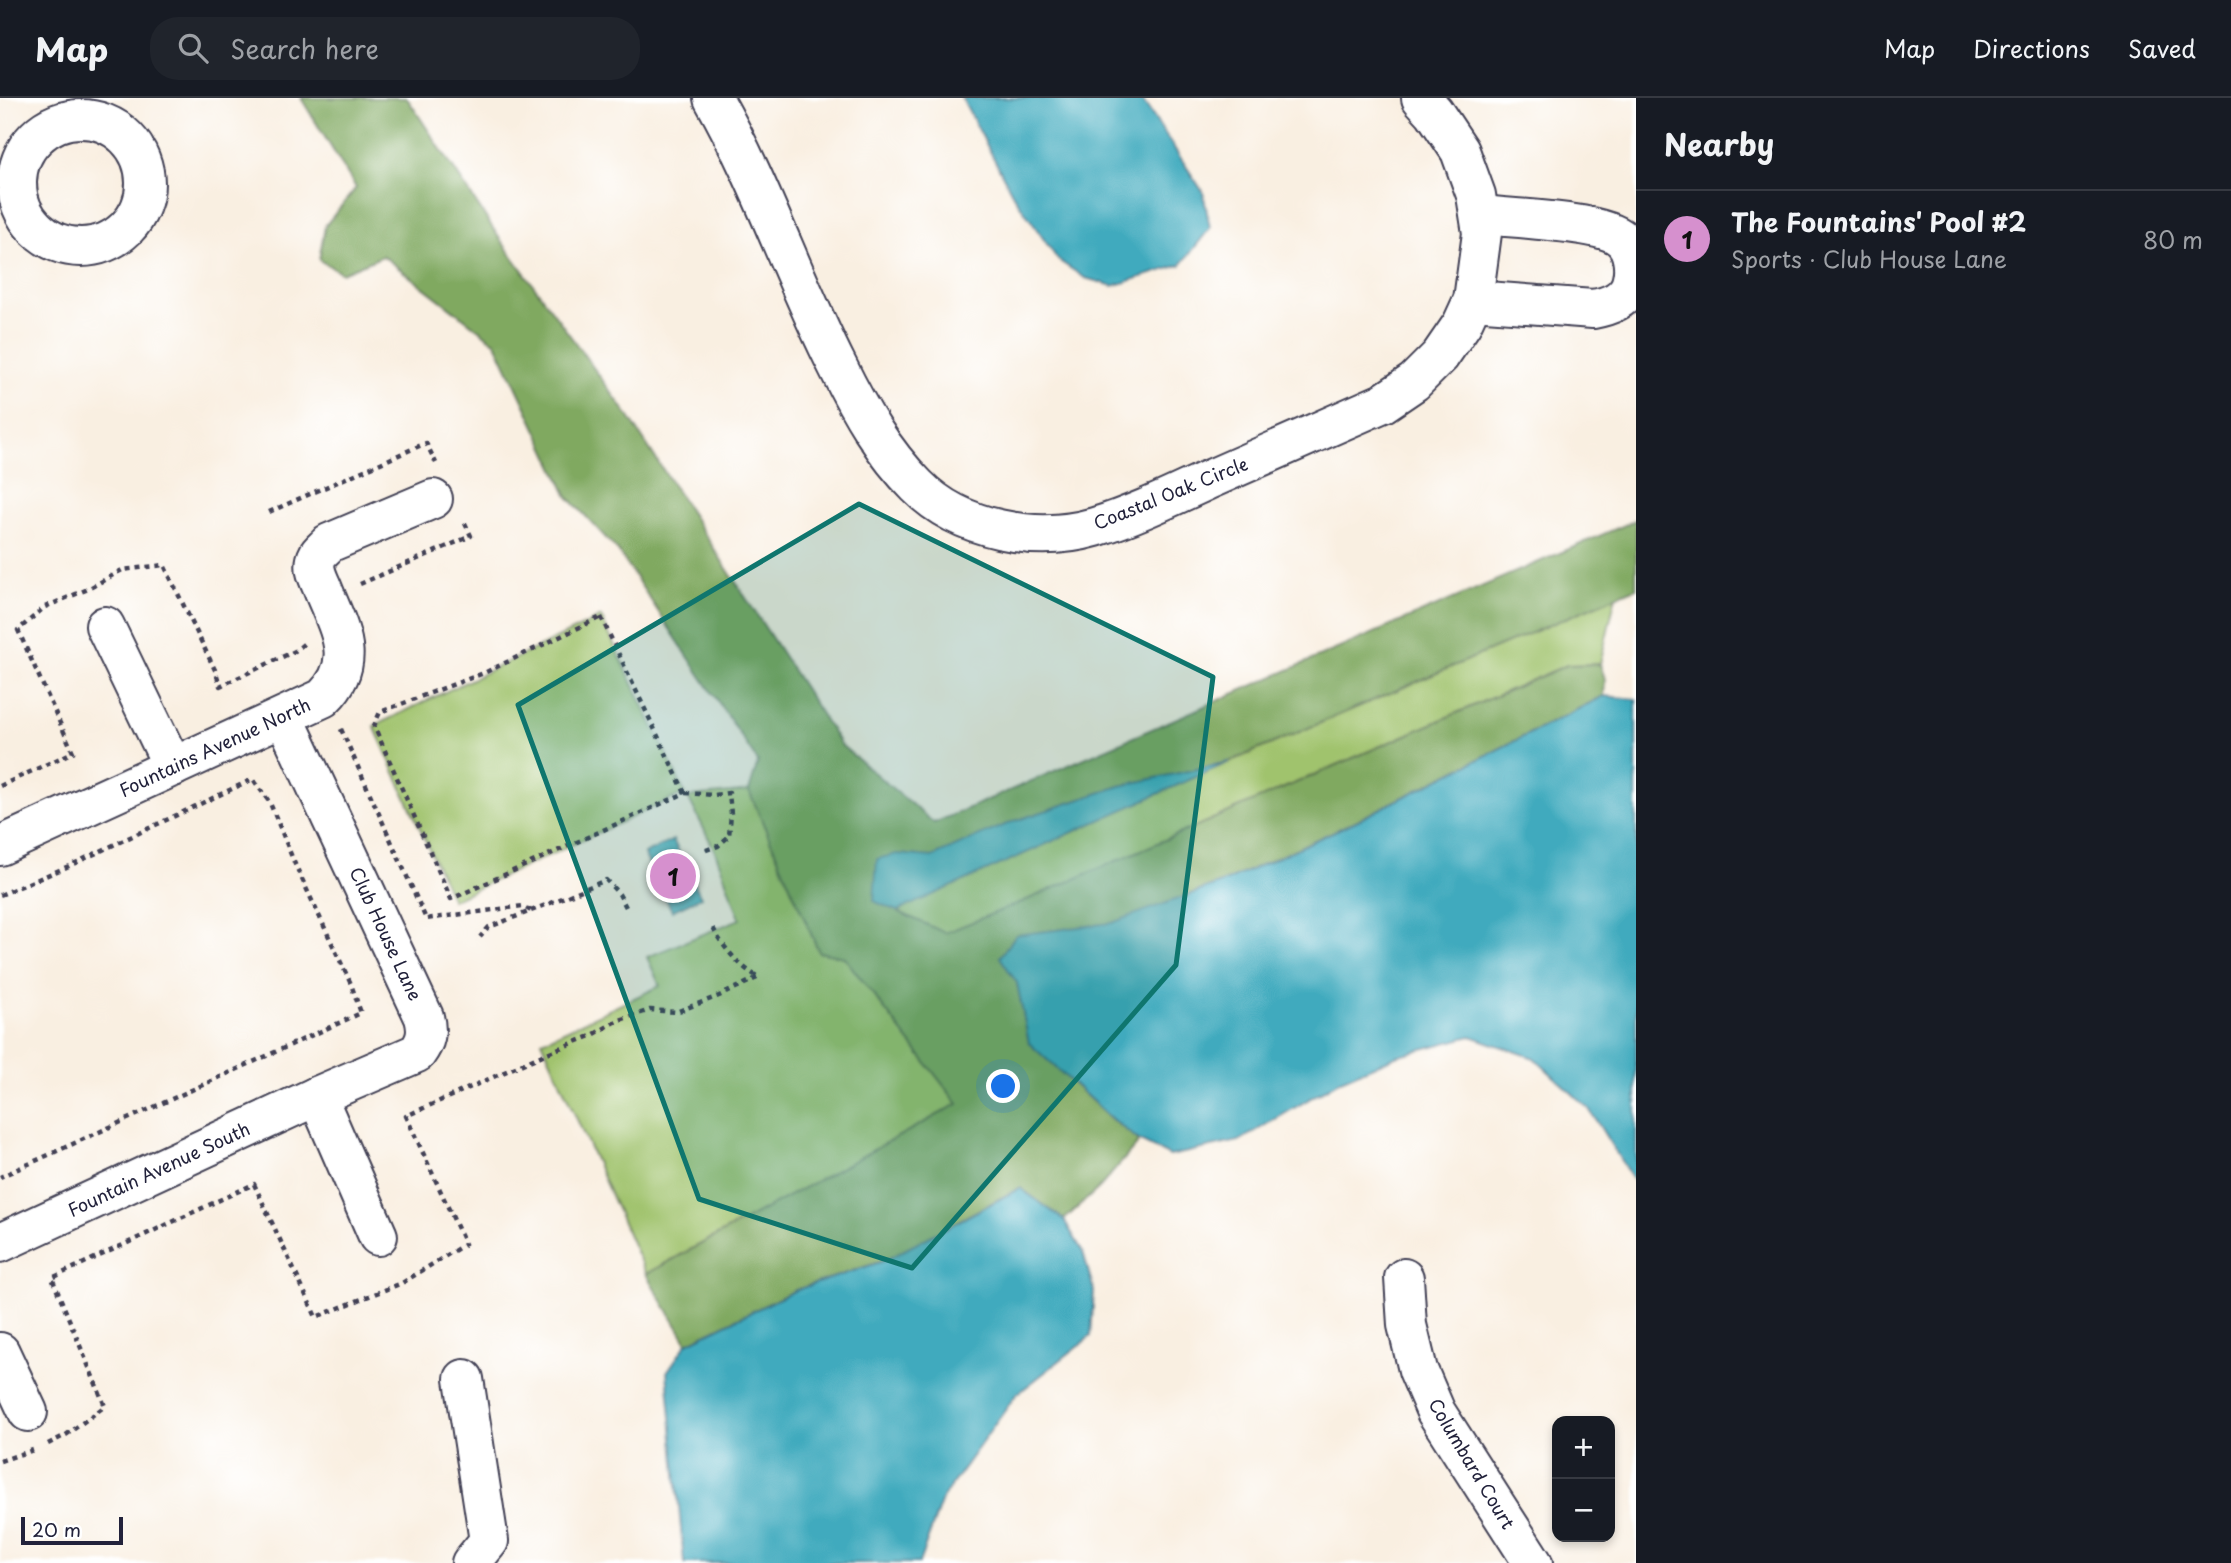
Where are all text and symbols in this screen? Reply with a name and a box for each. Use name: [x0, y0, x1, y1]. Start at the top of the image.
search box: [150, 17, 640, 80]
text: Map: [35, 23, 108, 73]
icon: search: [174, 29, 212, 67]
text: Search here: [230, 29, 379, 68]
text: Map: [1884, 30, 1935, 66]
text: Directions: [1973, 30, 2090, 66]
text: Saved: [2128, 30, 2196, 66]
text: Nearby: [1664, 121, 1774, 166]
text: The Fountains' Pool #2: [1731, 202, 2026, 241]
text: 1: [1682, 222, 1693, 257]
text: 80 m: [2143, 222, 2203, 257]
text: Sports · Club House Lane: [1731, 241, 2007, 276]
street label: Coastal Oak Circle: [1089, 449, 1252, 536]
street label: Fountains Avenue North: [114, 690, 314, 803]
pin: 1: [650, 850, 696, 902]
street label: Club House Lane: [344, 862, 429, 1005]
your location: [986, 1069, 1020, 1103]
street label: Fountain Avenue South: [63, 1115, 254, 1223]
street label: Columbard Court: [1422, 1393, 1522, 1534]
map controls: [1552, 1416, 1615, 1542]
button: +: [1552, 1416, 1615, 1479]
button: −: [1552, 1479, 1615, 1542]
scale bar: [21, 1514, 122, 1546]
text: 20 m: [32, 1515, 81, 1543]

